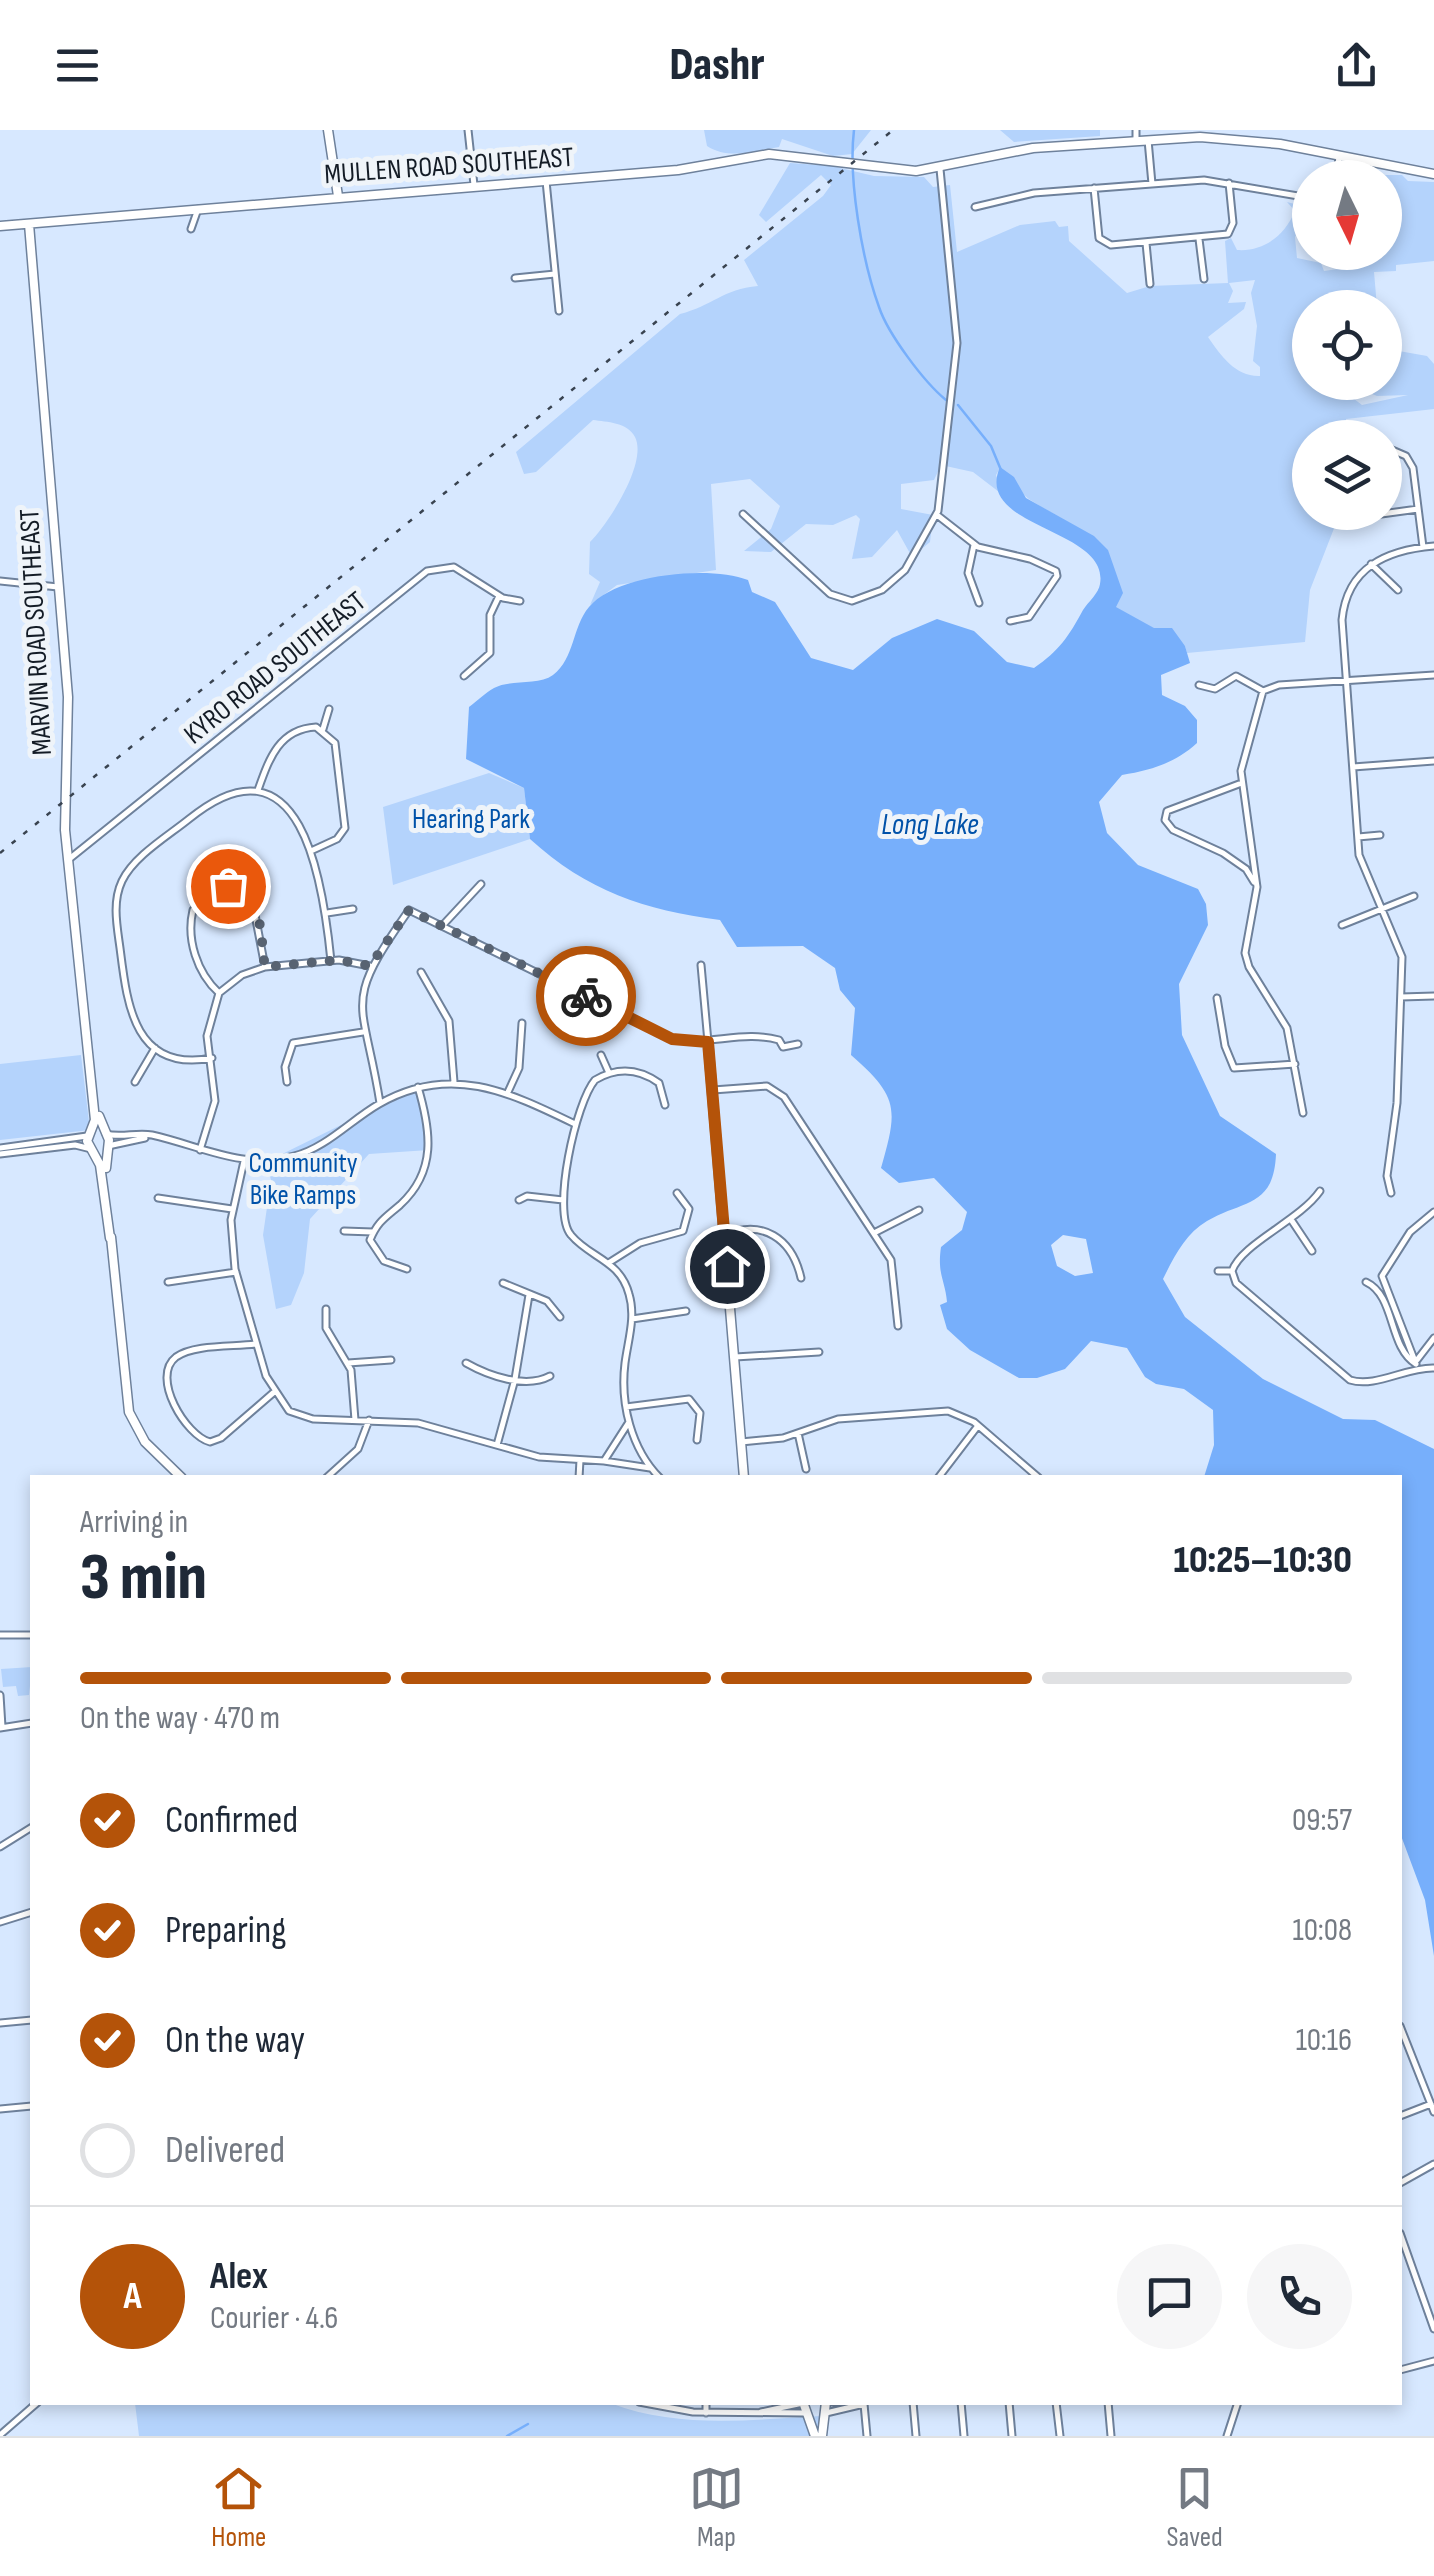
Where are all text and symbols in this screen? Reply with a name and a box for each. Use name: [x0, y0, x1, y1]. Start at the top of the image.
icon: menu: [50, 38, 105, 93]
text: Dashr: [669, 38, 765, 93]
icon: share: [1329, 38, 1384, 93]
street label: MULLEN ROAD SOUTHEAST: [323, 141, 575, 191]
north arrow: [1292, 160, 1402, 270]
map controls: [1292, 160, 1402, 530]
button: locate: [1292, 290, 1402, 400]
button: layers: [1292, 420, 1402, 530]
street label: MARVIN ROAD SOUTHEAST: [13, 508, 59, 756]
street label: KYRO ROAD SOUTHEAST: [178, 585, 372, 751]
park label: Hearing Park: [412, 803, 530, 836]
water label: Long Lake: [881, 807, 979, 843]
pin: [186, 844, 271, 929]
icon: bag: [201, 859, 256, 914]
courier: [536, 946, 636, 1046]
icon: bike: [559, 969, 614, 1024]
park label: Community Bike Ramps: [248, 1147, 358, 1212]
pin: [685, 1224, 770, 1309]
icon: home: [700, 1239, 755, 1294]
text: Arriving in: [80, 1503, 188, 1542]
text: 10:25–10:30: [1173, 1538, 1352, 1583]
text: 3 min: [80, 1540, 207, 1618]
text: On the way · 470 m: [80, 1699, 280, 1738]
icon: check: [80, 1793, 135, 1848]
text: Confirmed: [165, 1798, 298, 1843]
text: 09:57: [1292, 1801, 1352, 1840]
icon: check: [80, 1903, 135, 1958]
text: Preparing: [165, 1908, 286, 1953]
text: 10:08: [1293, 1911, 1352, 1950]
icon: check: [80, 2013, 135, 2068]
text: On the way: [165, 2018, 305, 2063]
text: 10:16: [1296, 2021, 1352, 2060]
text: Delivered: [165, 2128, 285, 2173]
button: chat: [1117, 2244, 1222, 2349]
button: phone: [1247, 2244, 1352, 2349]
text: Alex: [210, 2254, 268, 2299]
text: A: [123, 2274, 142, 2319]
text: Courier · 4.6: [210, 2299, 338, 2338]
tab: Home: [211, 2461, 266, 2554]
tab: Map: [689, 2461, 744, 2554]
tab: Saved: [1167, 2461, 1223, 2554]

